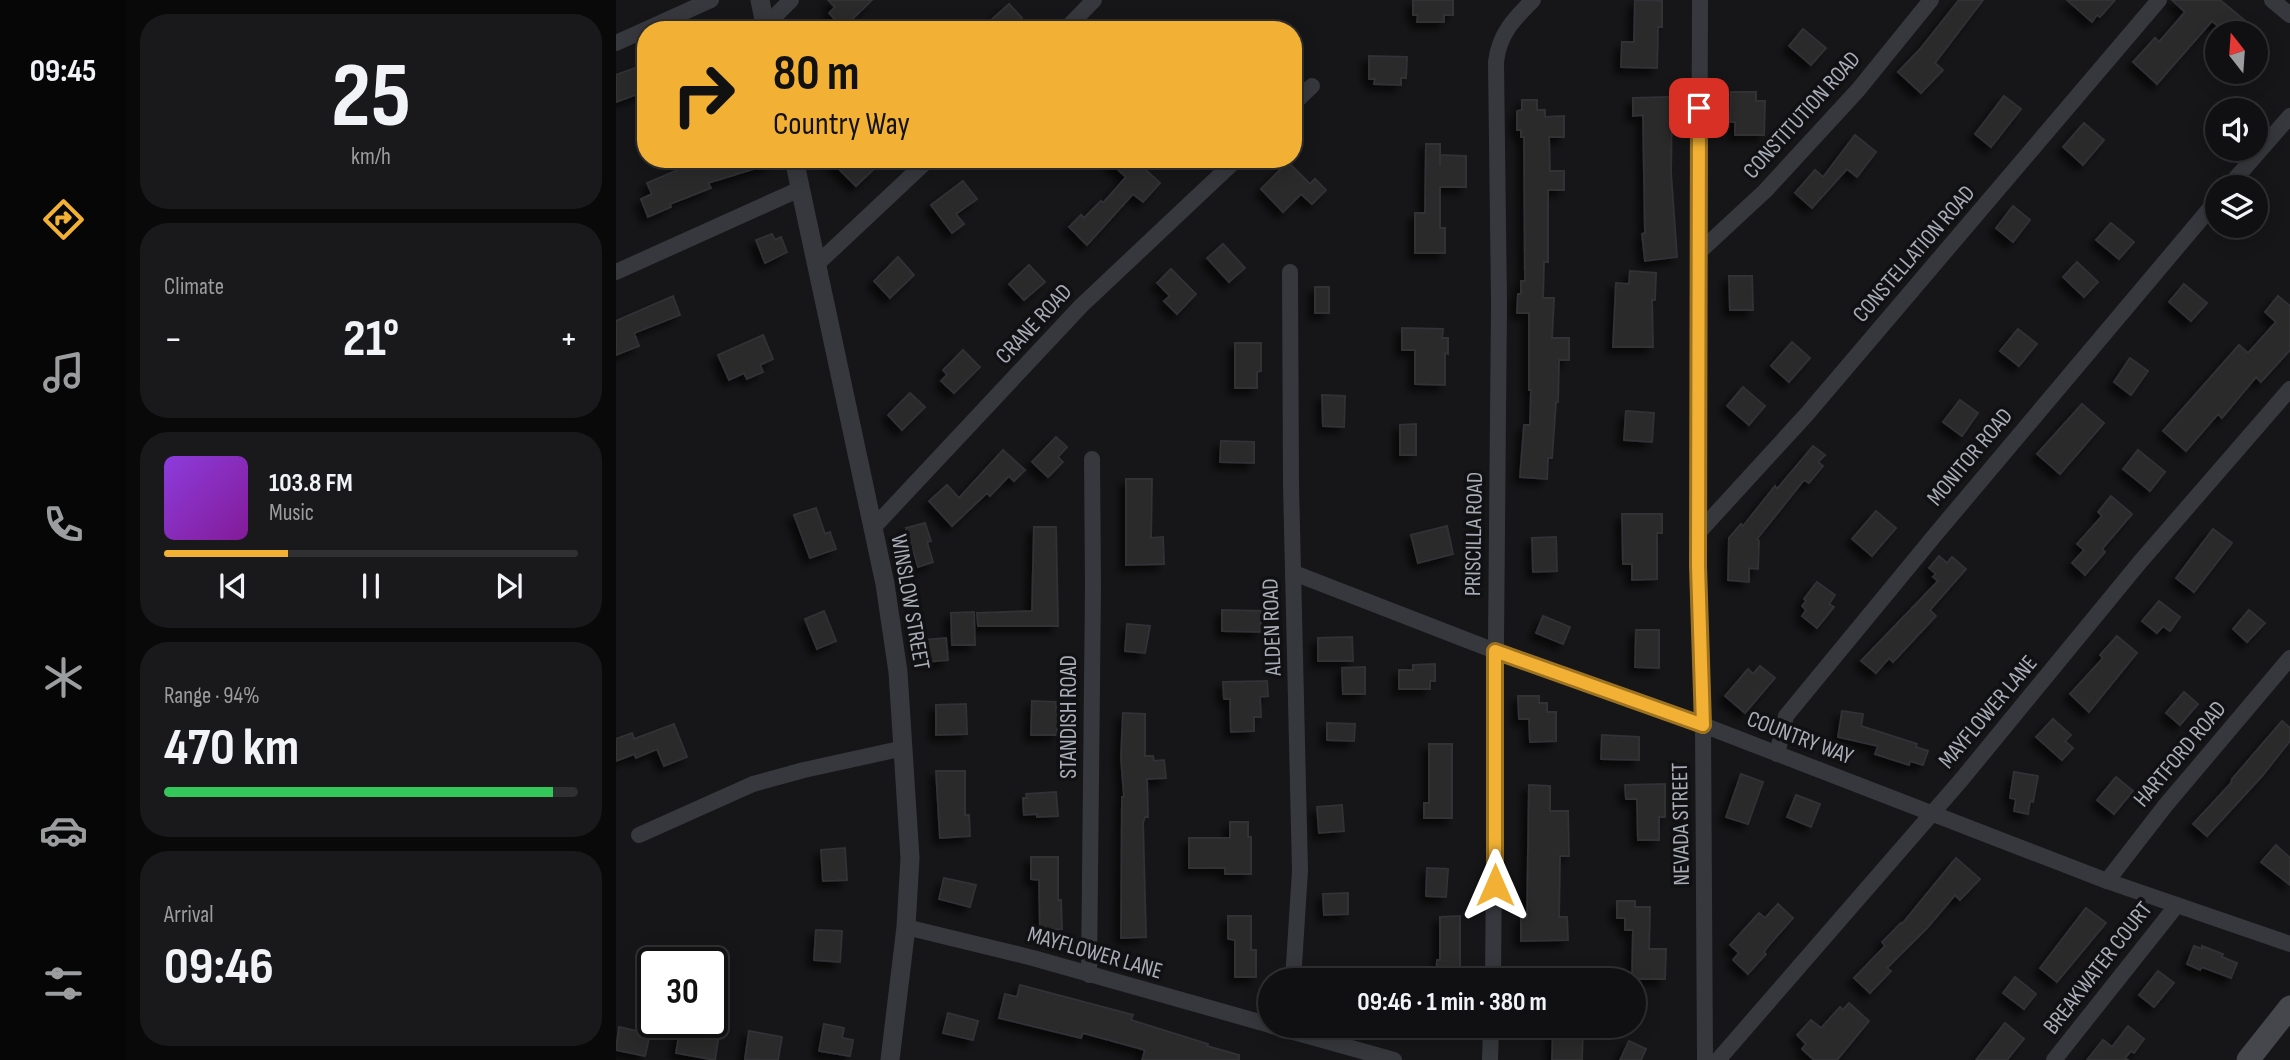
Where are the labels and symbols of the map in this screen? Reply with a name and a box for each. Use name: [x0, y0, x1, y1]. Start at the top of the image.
north arrow: [2205, 21, 2268, 84]
street label: CONSTITUTION ROAD: [1737, 45, 1867, 185]
pin: [1669, 78, 1729, 138]
street label: CONSTELLATION ROAD: [1847, 180, 1981, 328]
street label: CRANE ROAD: [990, 278, 1078, 370]
street label: MONITOR ROAD: [1921, 402, 2019, 512]
street label: PRISCILLA ROAD: [1459, 472, 1489, 596]
street label: WINSLOW STREET: [884, 532, 936, 672]
street label: ALDEN ROAD: [1256, 578, 1288, 677]
street label: MAYFLOWER LANE: [1933, 650, 2043, 774]
street label: STANDISH ROAD: [1055, 655, 1083, 779]
street label: HARTFORD ROAD: [2128, 695, 2232, 813]
street label: COUNTRY WAY: [1743, 705, 1857, 771]
street label: NEVADA STREET: [1666, 762, 1696, 886]
position arrow: [1458, 848, 1532, 922]
street label: BREAKWATER COURT: [2038, 896, 2158, 1040]
street label: MAYFLOWER LANE: [1024, 920, 1166, 986]
speed limit sign: 30: [637, 947, 728, 1038]

